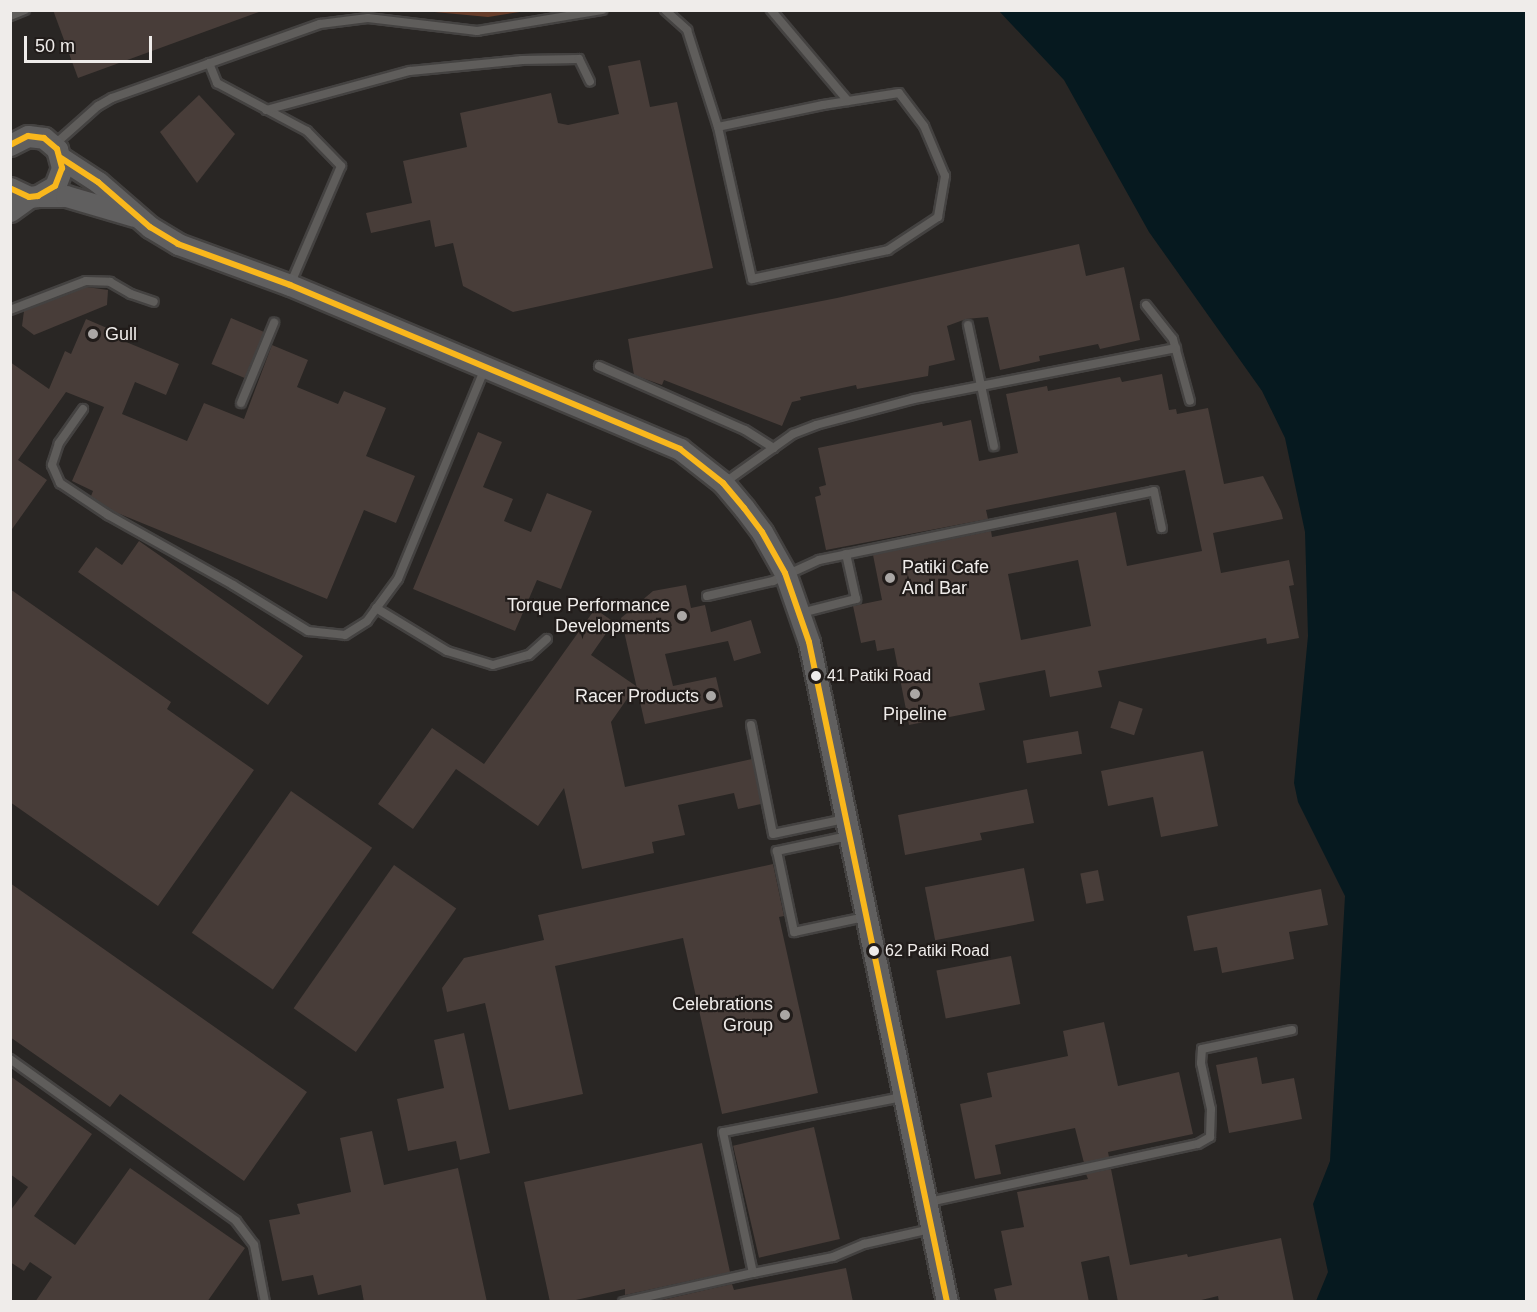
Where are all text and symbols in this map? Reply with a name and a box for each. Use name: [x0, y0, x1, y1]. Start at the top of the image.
scale bar: [27, 24, 154, 62]
text: 50 m: [35, 36, 75, 56]
place label: Gull: [105, 323, 137, 345]
marker: Gull: [86, 327, 100, 341]
place label: Patiki Cafe And Bar: [902, 557, 989, 600]
marker: Patiki Cafe And Bar: [883, 571, 897, 585]
place label: Torque Performance Developments: [507, 595, 670, 638]
marker: Torque Performance Developments: [675, 609, 689, 623]
place label: 41 Patiki Road: [827, 666, 931, 686]
marker: 41 Patiki Road: [810, 670, 822, 682]
place label: Racer Products: [575, 685, 699, 707]
marker: Pipeline: [908, 687, 922, 701]
marker: Racer Products: [704, 689, 718, 703]
place label: Pipeline: [883, 703, 947, 725]
place label: 62 Patiki Road: [885, 941, 989, 961]
marker: 62 Patiki Road: [868, 945, 880, 957]
place label: Celebrations Group: [672, 994, 773, 1036]
marker: Celebrations Group: [778, 1008, 792, 1022]

